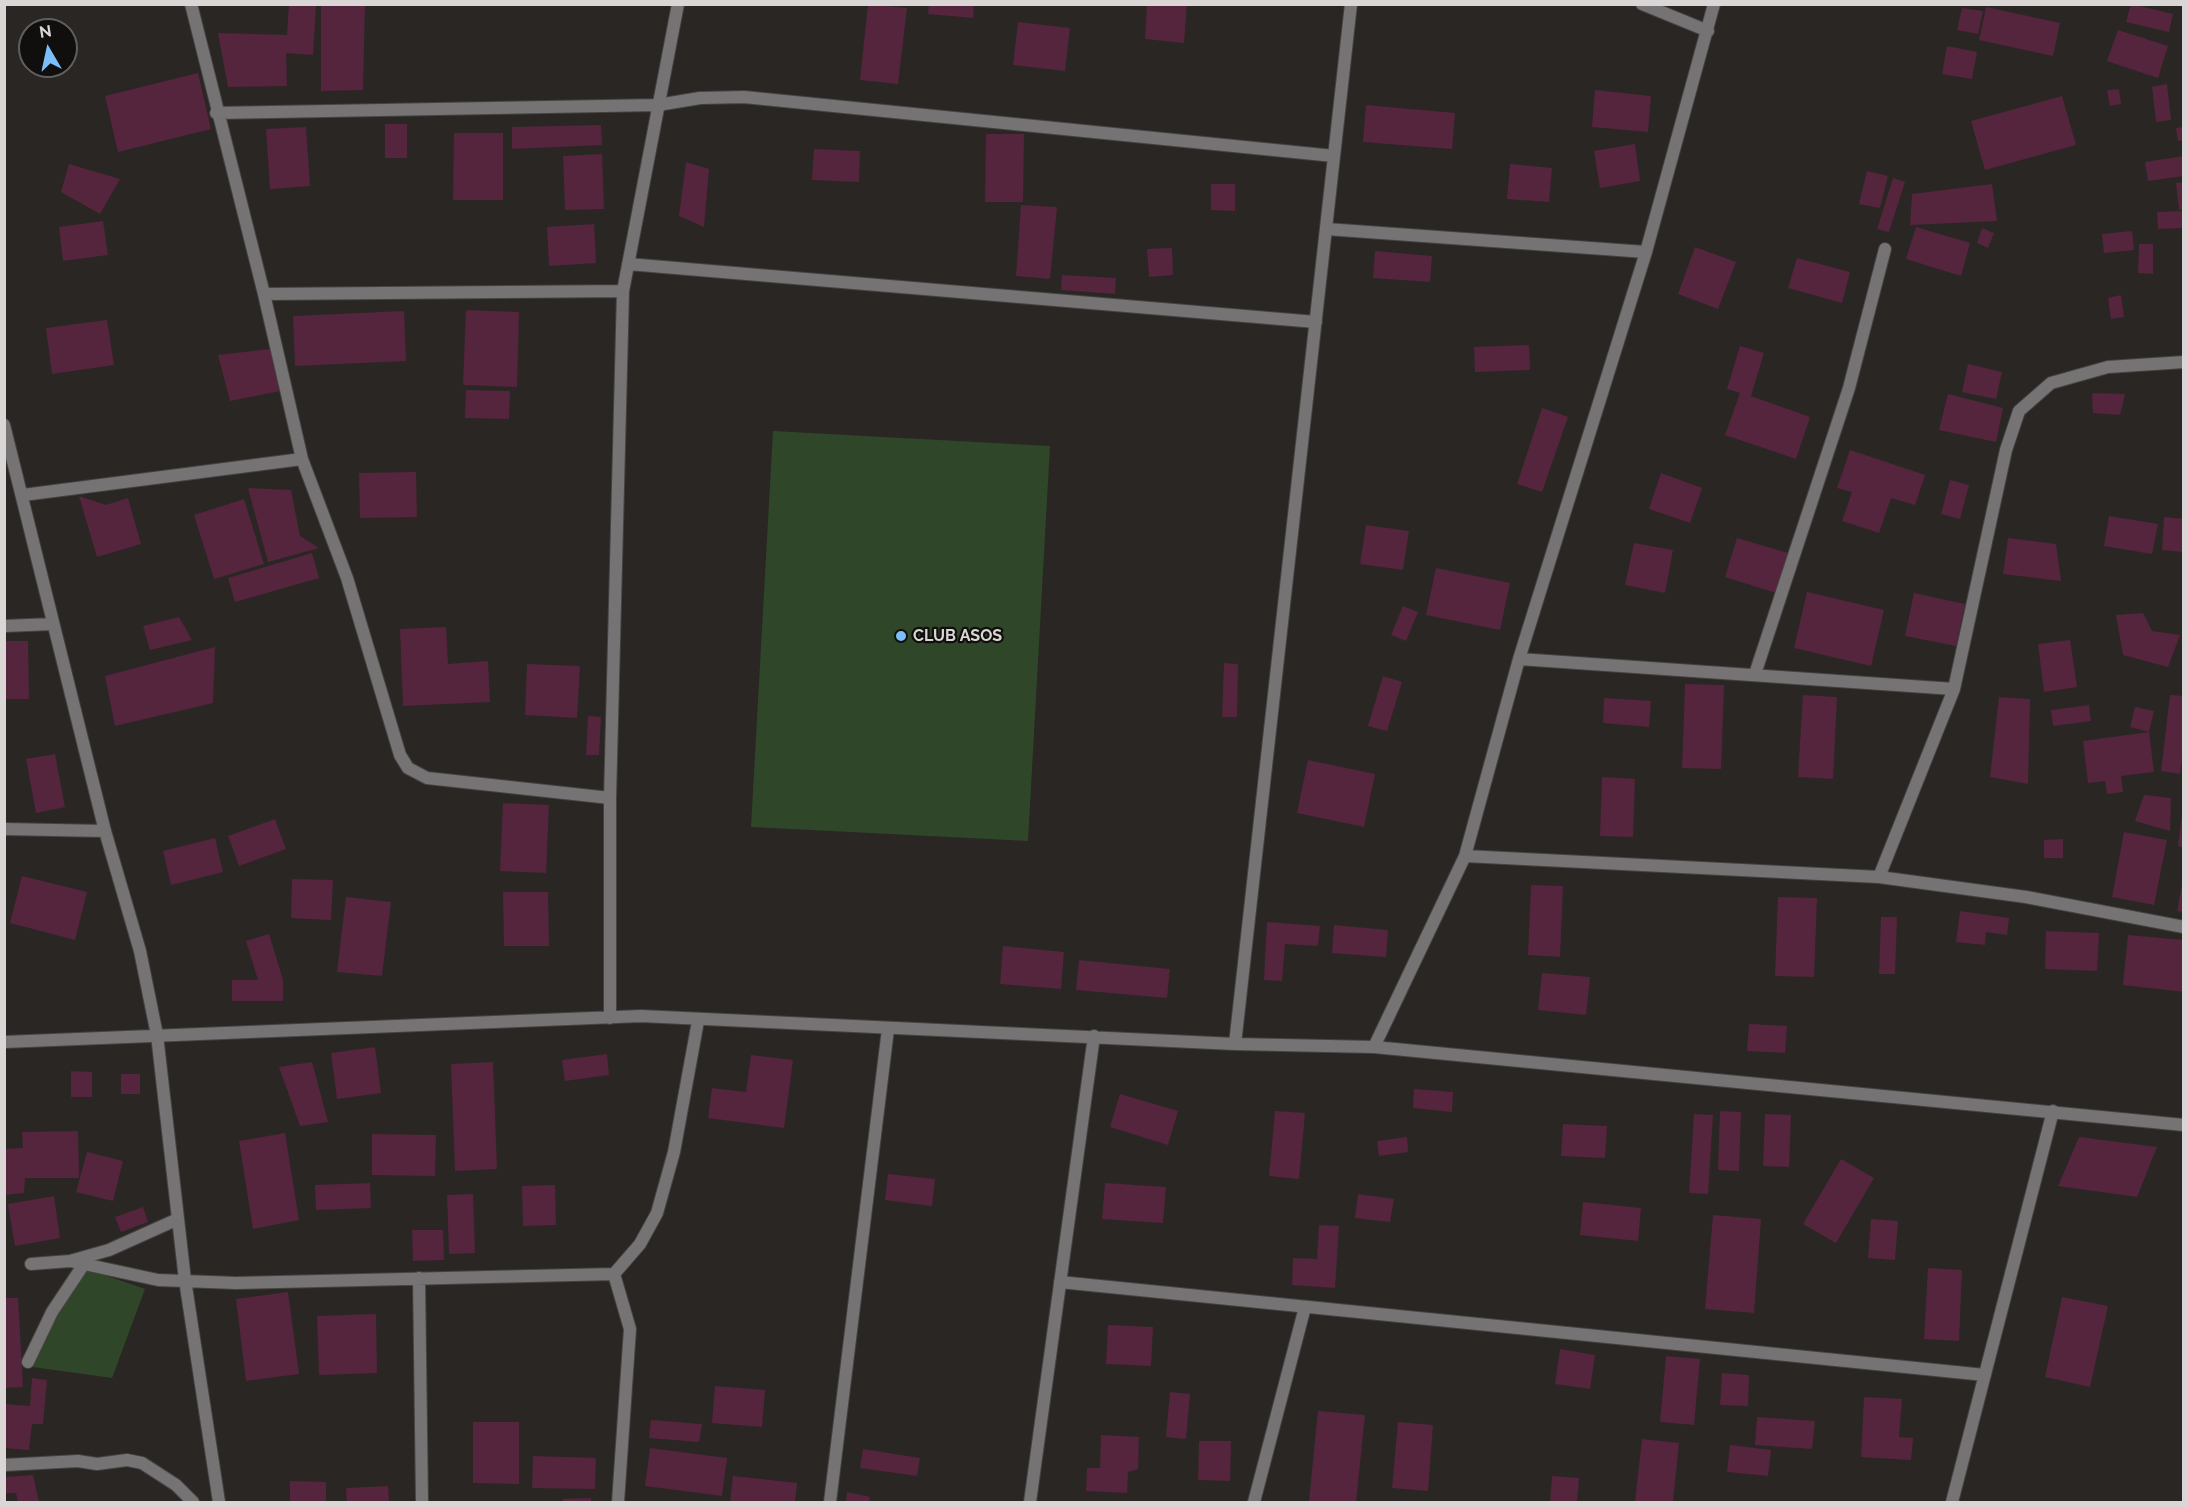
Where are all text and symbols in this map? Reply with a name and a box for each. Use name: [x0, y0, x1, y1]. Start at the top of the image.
north arrow: [18, 18, 78, 78]
text: N: [38, 21, 53, 42]
place label: CLUB ASOS: [913, 626, 1002, 646]
marker: CLUB ASOS: [894, 629, 908, 643]

